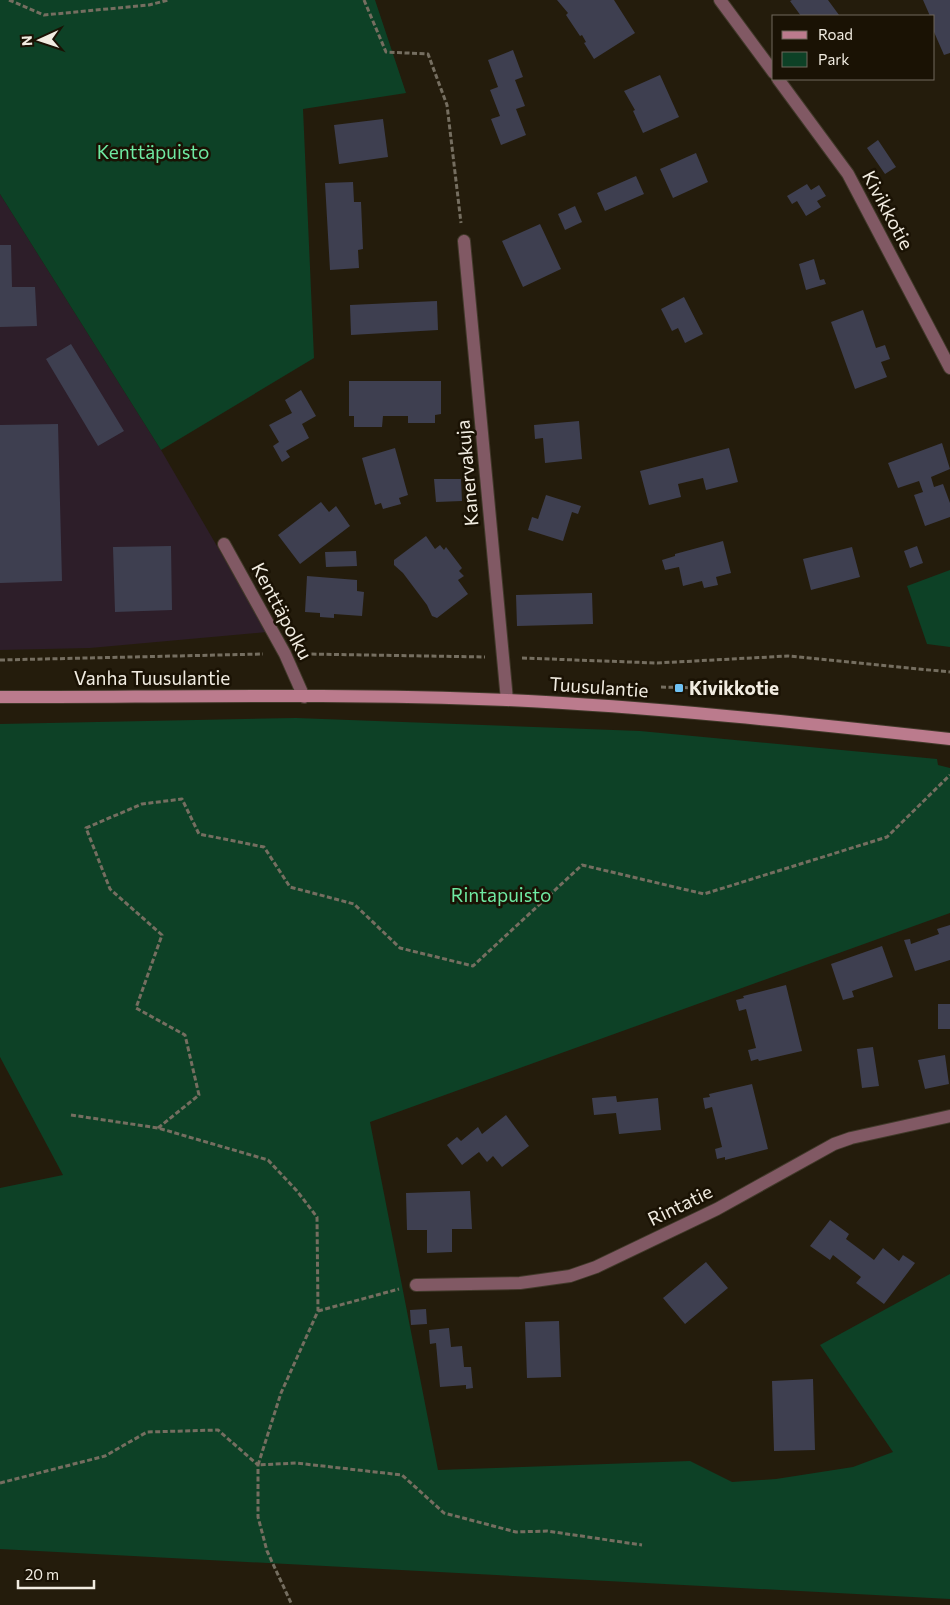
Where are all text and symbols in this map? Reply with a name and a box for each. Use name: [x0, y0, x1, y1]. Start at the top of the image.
north arrow: [15, 15, 65, 65]
legend: [772, 15, 935, 80]
text: Road: [818, 25, 853, 43]
text: N: [18, 35, 35, 46]
text: Park: [818, 50, 849, 68]
park label: Kenttäpuisto: [97, 140, 209, 163]
street label: Kivikkotie: [858, 166, 919, 253]
street label: Kanervakuja: [450, 419, 483, 527]
street label: Kenttäpolku: [247, 558, 318, 663]
street label: Vanha Tuusulantie: [74, 666, 230, 689]
street label: Tuusulantie: [549, 672, 649, 701]
place label: Kivikkotie: [689, 676, 779, 699]
marker: Kivikkotie: [673, 682, 685, 694]
park label: Rintapuisto: [451, 883, 551, 906]
street label: Rintatie: [644, 1179, 716, 1230]
scale bar: [18, 1558, 94, 1590]
text: 20 m: [25, 1565, 59, 1583]

